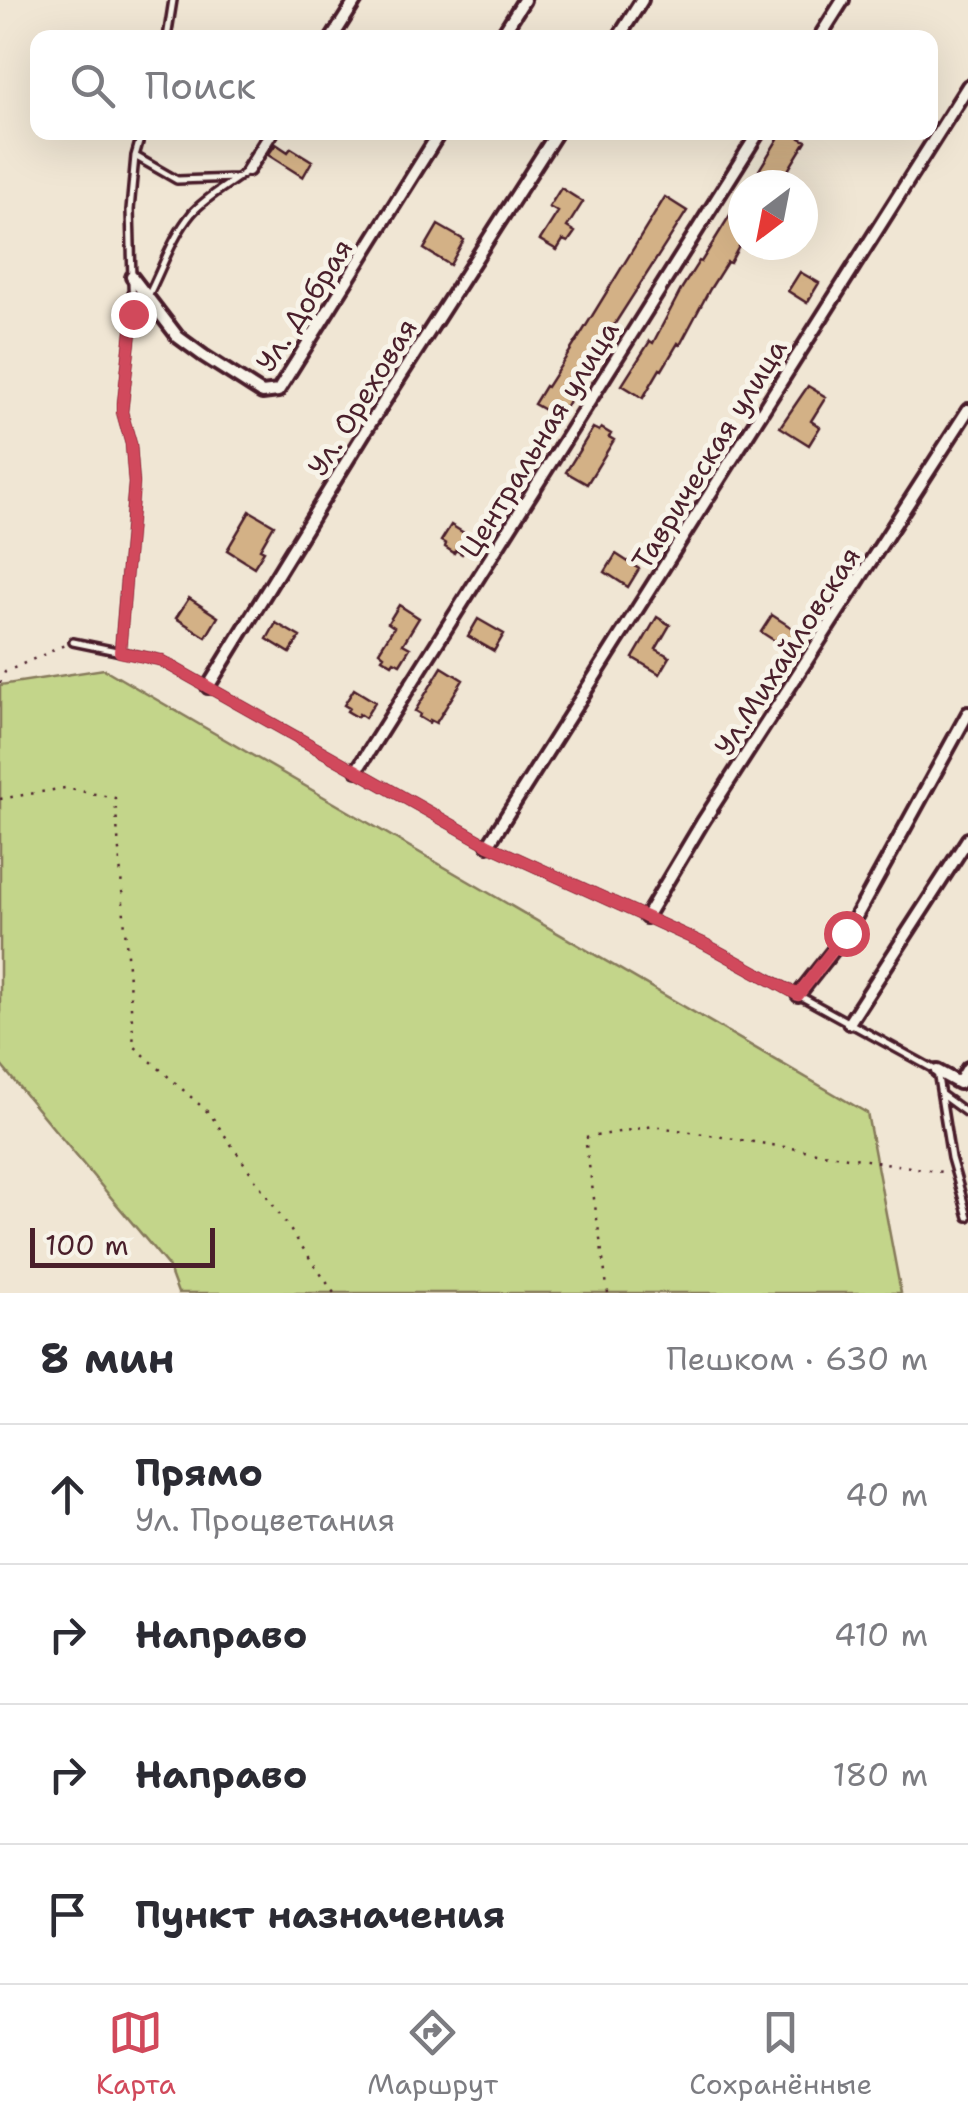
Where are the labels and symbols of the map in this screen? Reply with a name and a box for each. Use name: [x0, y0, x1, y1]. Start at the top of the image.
north arrow: [728, 170, 818, 260]
street label: Ул. Добрая: [247, 231, 361, 379]
route end: [111, 292, 157, 338]
street label: Ул. Ореховая: [298, 311, 426, 483]
street label: Центральная улица: [451, 313, 627, 565]
street label: Таврическая улица: [623, 331, 795, 577]
street label: Ул.Михайловская: [705, 539, 869, 763]
route start: [824, 911, 870, 957]
scale bar: [30, 1223, 215, 1268]

